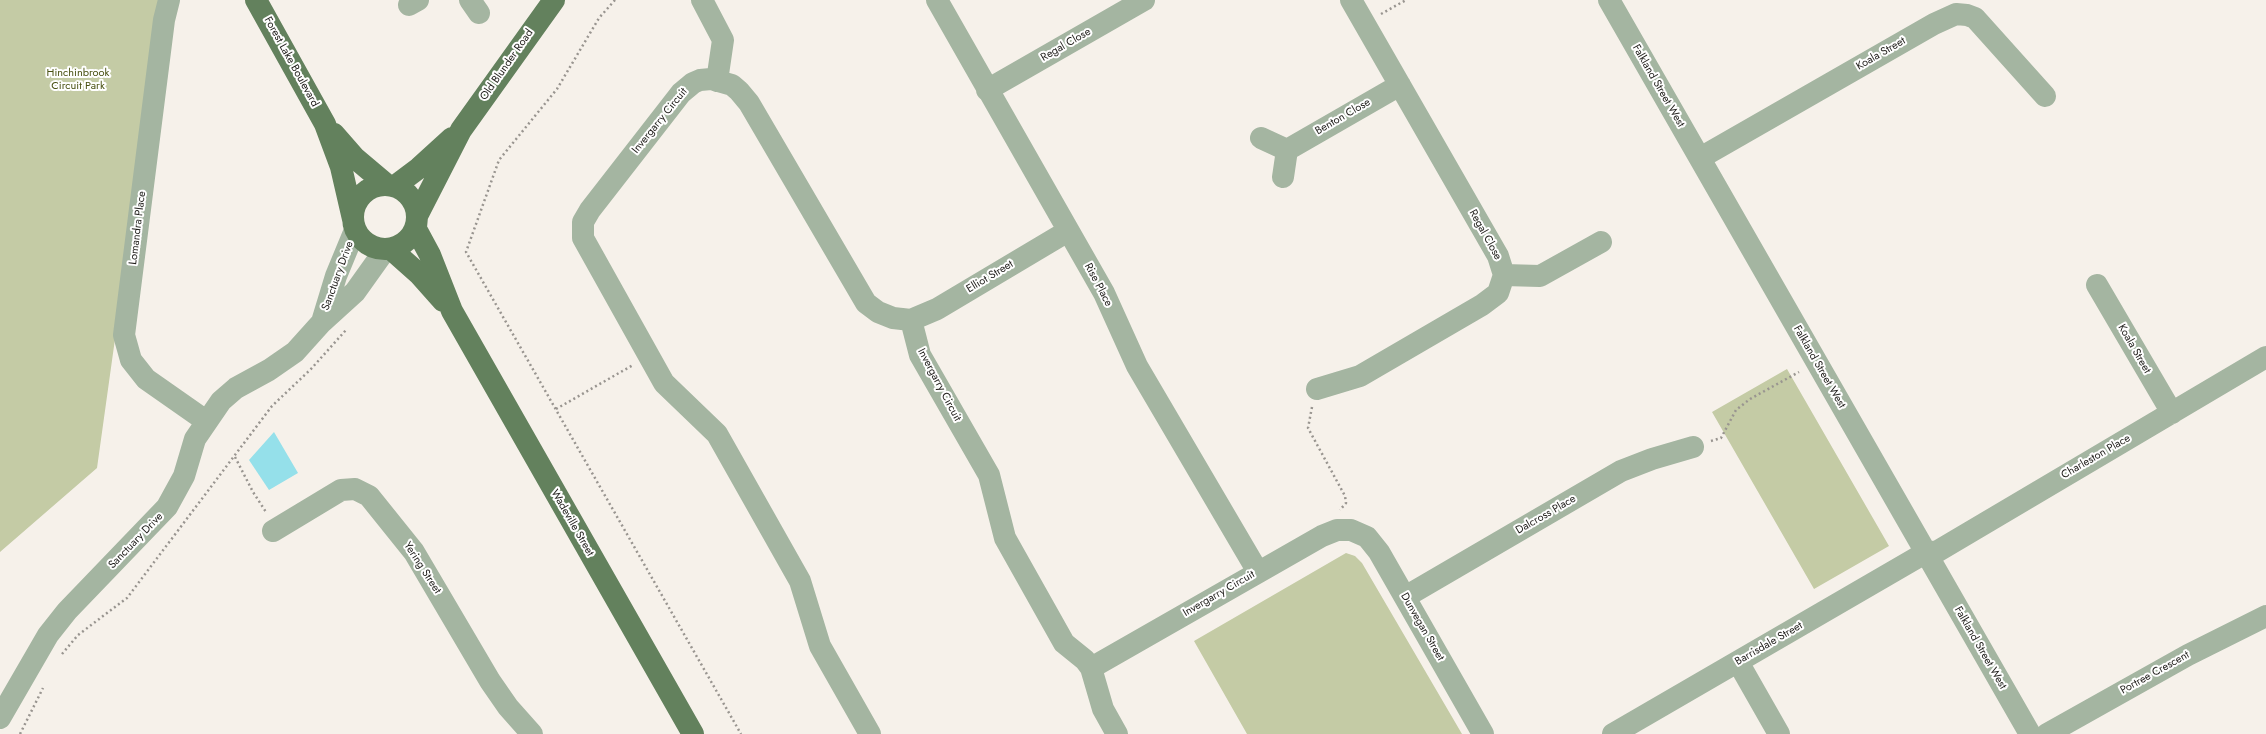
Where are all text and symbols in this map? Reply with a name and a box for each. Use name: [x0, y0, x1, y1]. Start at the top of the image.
street label: Forest Lake Boulevard: [261, 15, 321, 109]
street label: Regal Close: [1039, 25, 1093, 65]
street label: Old Blunder Road: [478, 27, 536, 103]
street label: Koala Street: [1854, 35, 1908, 73]
street label: Falkland Street West: [1629, 42, 1687, 130]
park label: Hinchinbrook Circuit Park: [47, 66, 109, 92]
street label: Invergarry Circuit: [630, 86, 690, 156]
street label: Benton Close: [1313, 96, 1373, 138]
street label: Lomandra Place: [127, 190, 149, 266]
street label: Regal Close: [1466, 208, 1504, 262]
street label: Sanctuary Drive: [319, 240, 357, 312]
street label: Elliot Street: [964, 258, 1016, 296]
street label: Rise Place: [1081, 261, 1115, 309]
street label: Koala Street: [2115, 322, 2153, 376]
street label: Falkland Street West: [1790, 323, 1848, 411]
street label: Invergarry Circuit: [914, 346, 964, 424]
street label: Charleston Place: [2059, 432, 2133, 482]
street label: Wadeville Street: [548, 487, 596, 559]
street label: Dalcross Place: [1514, 493, 1578, 537]
street label: Sanctuary Drive: [106, 510, 166, 572]
street label: Yering Street: [400, 540, 444, 596]
street label: Invergarry Circuit: [1181, 568, 1257, 620]
street label: Dunvegan Street: [1397, 591, 1447, 663]
street label: Falkland Street West: [1951, 604, 2009, 692]
street label: Barrisdale Street: [1733, 619, 1805, 669]
street label: Portree Crescent: [2118, 649, 2192, 697]

